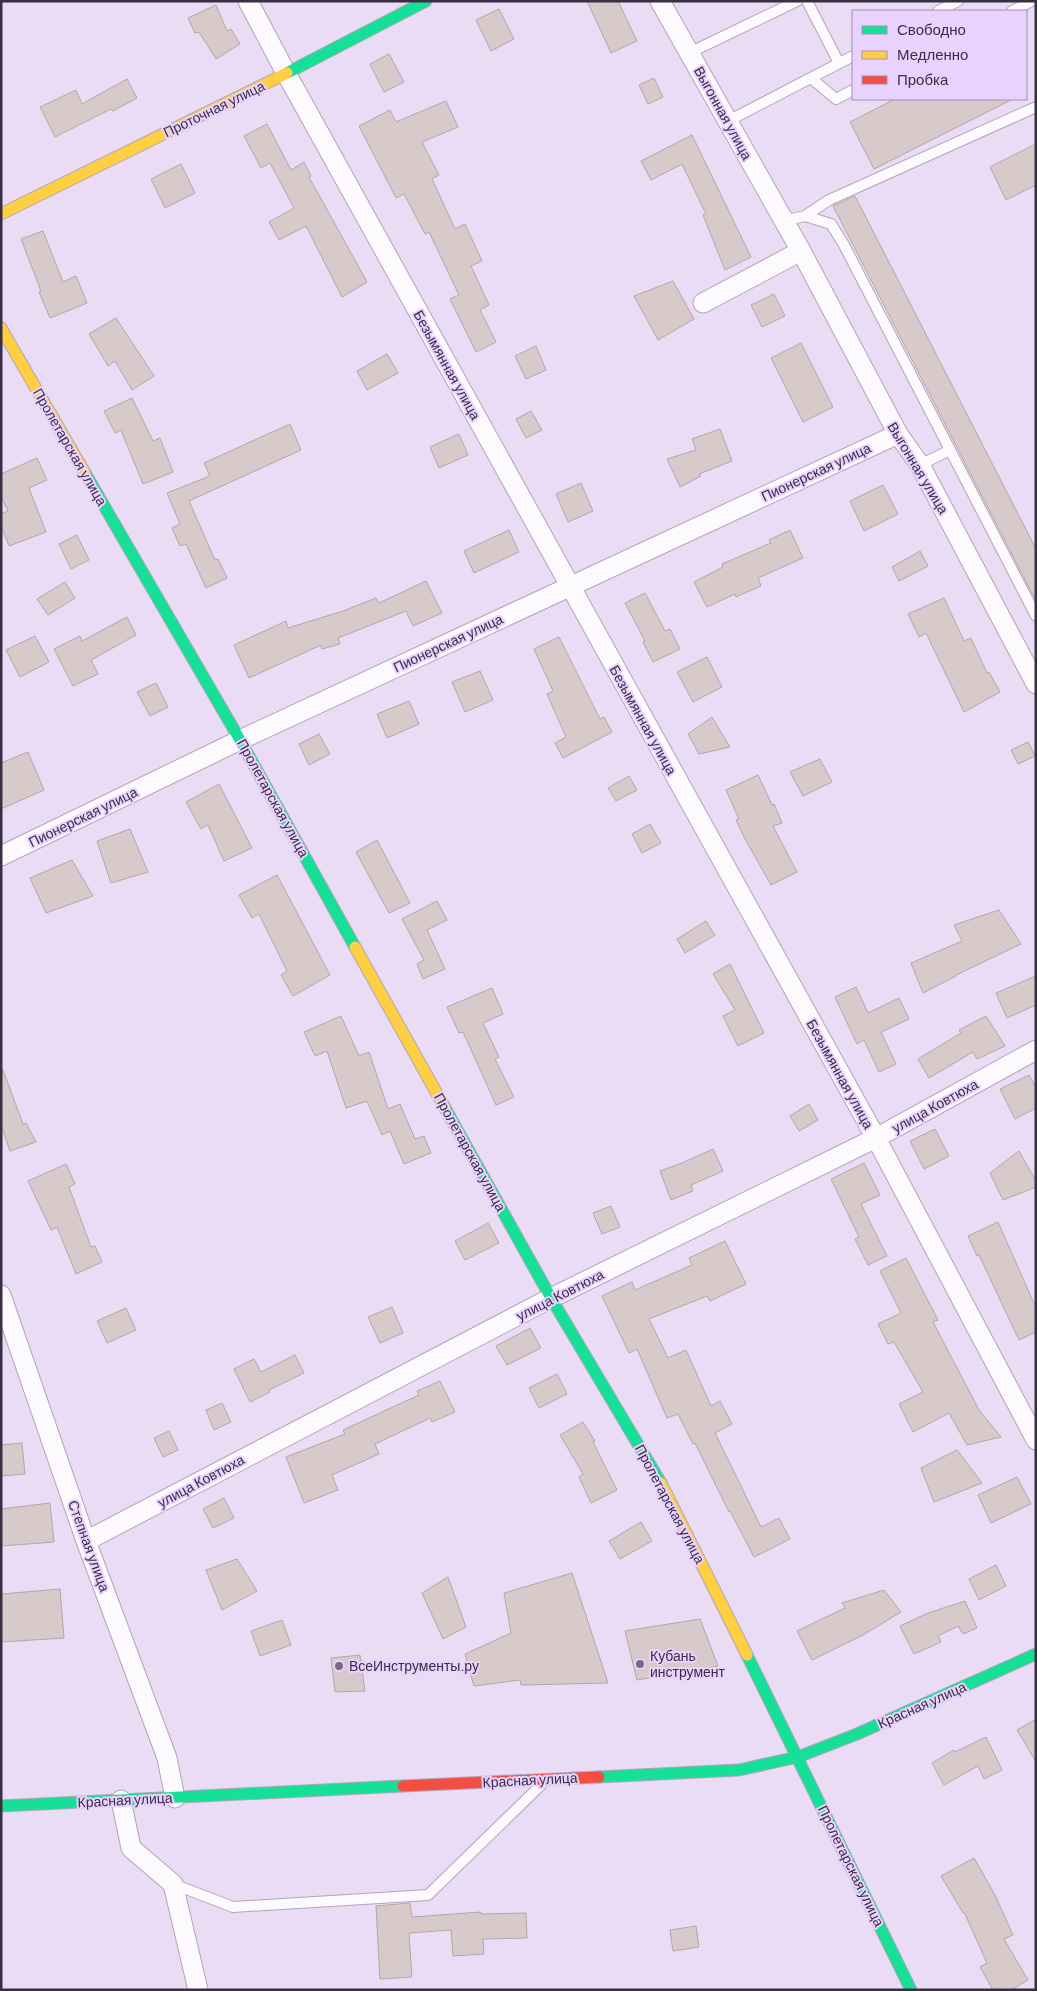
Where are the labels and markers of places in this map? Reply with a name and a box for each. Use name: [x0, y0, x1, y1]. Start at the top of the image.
place label: Кубань инструмент: [650, 1647, 726, 1680]
place label: ВсеИнструменты.ру: [349, 1657, 479, 1674]
marker: Кубань инструмент: [634, 1658, 646, 1670]
marker: ВсеИнструменты.ру: [333, 1660, 345, 1672]

